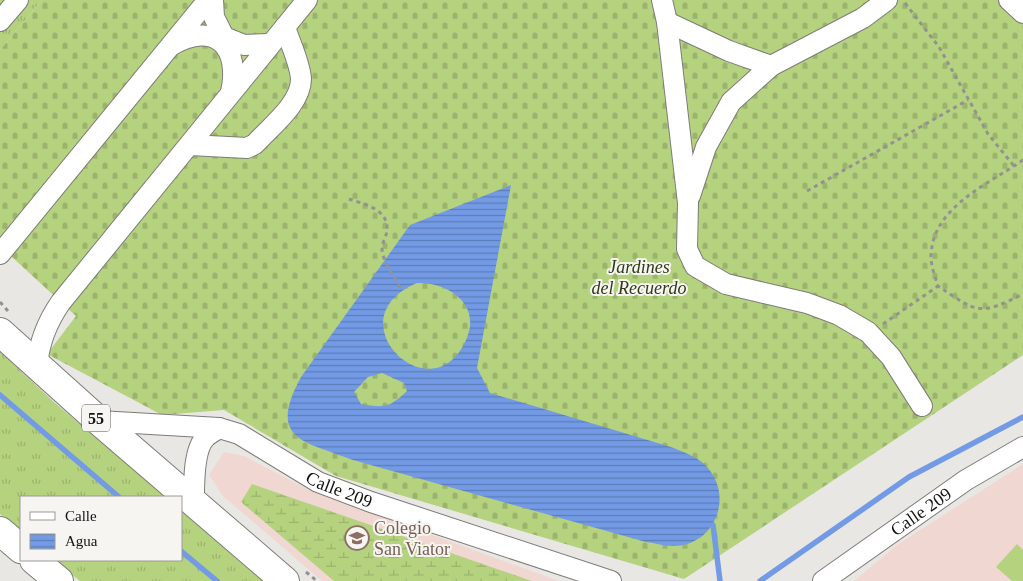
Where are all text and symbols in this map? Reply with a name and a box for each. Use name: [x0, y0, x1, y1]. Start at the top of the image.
park label: Jardines del Recuerdo: [592, 257, 686, 298]
road number: 55: [82, 404, 110, 432]
street label: Calle 209: [302, 467, 375, 512]
street label: Calle 209: [887, 484, 955, 540]
legend: [20, 496, 182, 561]
text: Calle: [65, 508, 97, 524]
place label: Colegio San Viator: [374, 518, 450, 559]
school or university icon: Colegio San Viator: [344, 525, 370, 551]
text: Agua: [65, 533, 98, 549]

